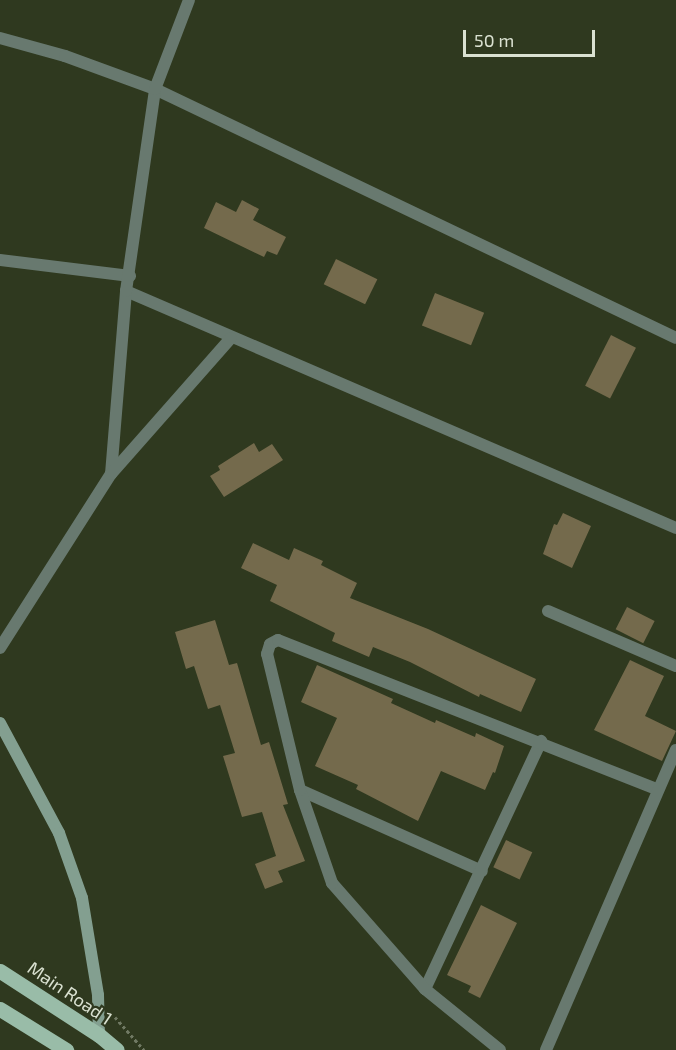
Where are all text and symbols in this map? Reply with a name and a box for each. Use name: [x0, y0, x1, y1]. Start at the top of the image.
scale bar: [466, 18, 598, 56]
text: 50 m: [474, 29, 514, 51]
street label: Main Road 1: [24, 957, 116, 1029]

